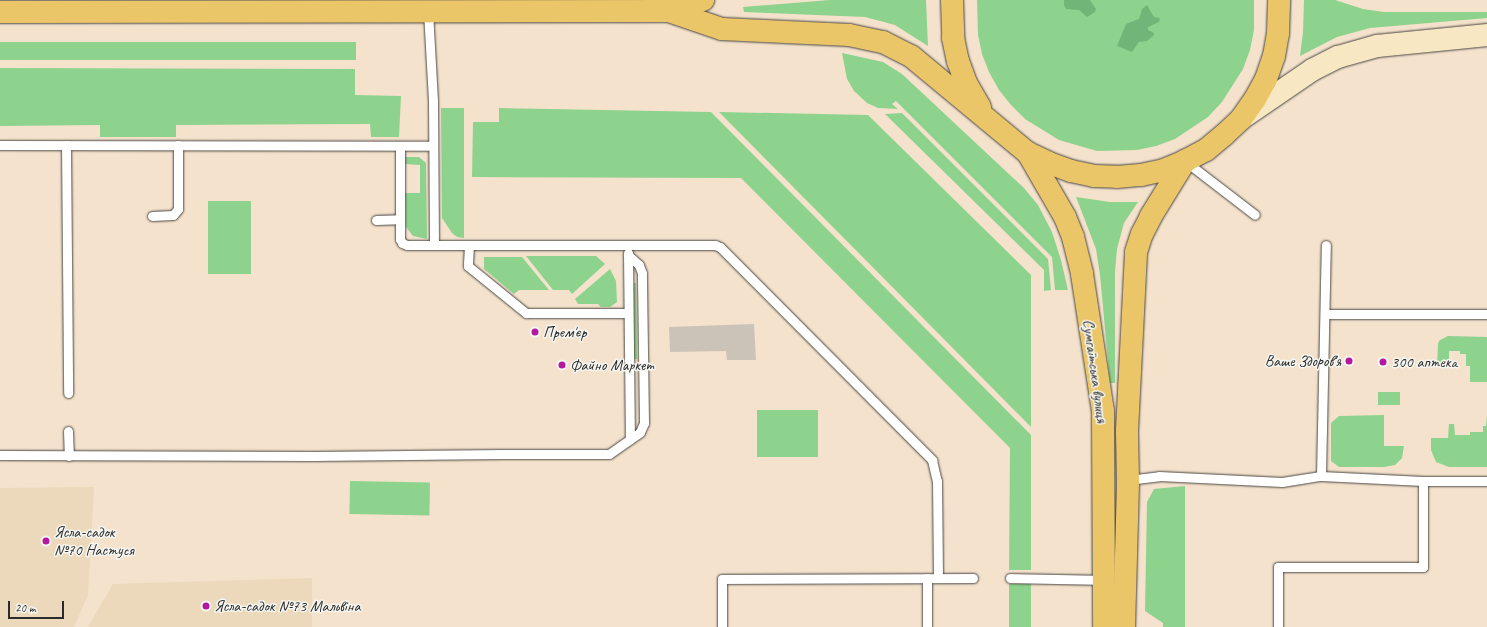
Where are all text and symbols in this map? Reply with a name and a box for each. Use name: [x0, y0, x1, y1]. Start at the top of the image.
street label: Сумгаїтська вулиця: [1078, 318, 1112, 424]
place label: Прем'єр: [543, 322, 587, 342]
marker: Прем'єр: [530, 327, 540, 337]
place label: Ваше Здоров'я: [1263, 351, 1341, 371]
place label: 300 аптека: [1391, 352, 1457, 372]
place label: Файно Маркет: [570, 355, 655, 375]
marker: Ваше Здоров'я: [1344, 356, 1354, 366]
marker: 300 аптека: [1378, 357, 1388, 367]
marker: Файно Маркет: [557, 360, 567, 370]
place label: Ясла-садок №70 Настуся: [54, 522, 134, 560]
marker: Ясла-садок №70 Настуся: [41, 536, 51, 546]
scale bar: [10, 593, 66, 619]
place label: Ясла-садок №73 Мальвіна: [214, 596, 360, 616]
text: 20 m: [15, 600, 35, 616]
marker: Ясла-садок №73 Мальвіна: [201, 601, 211, 611]

